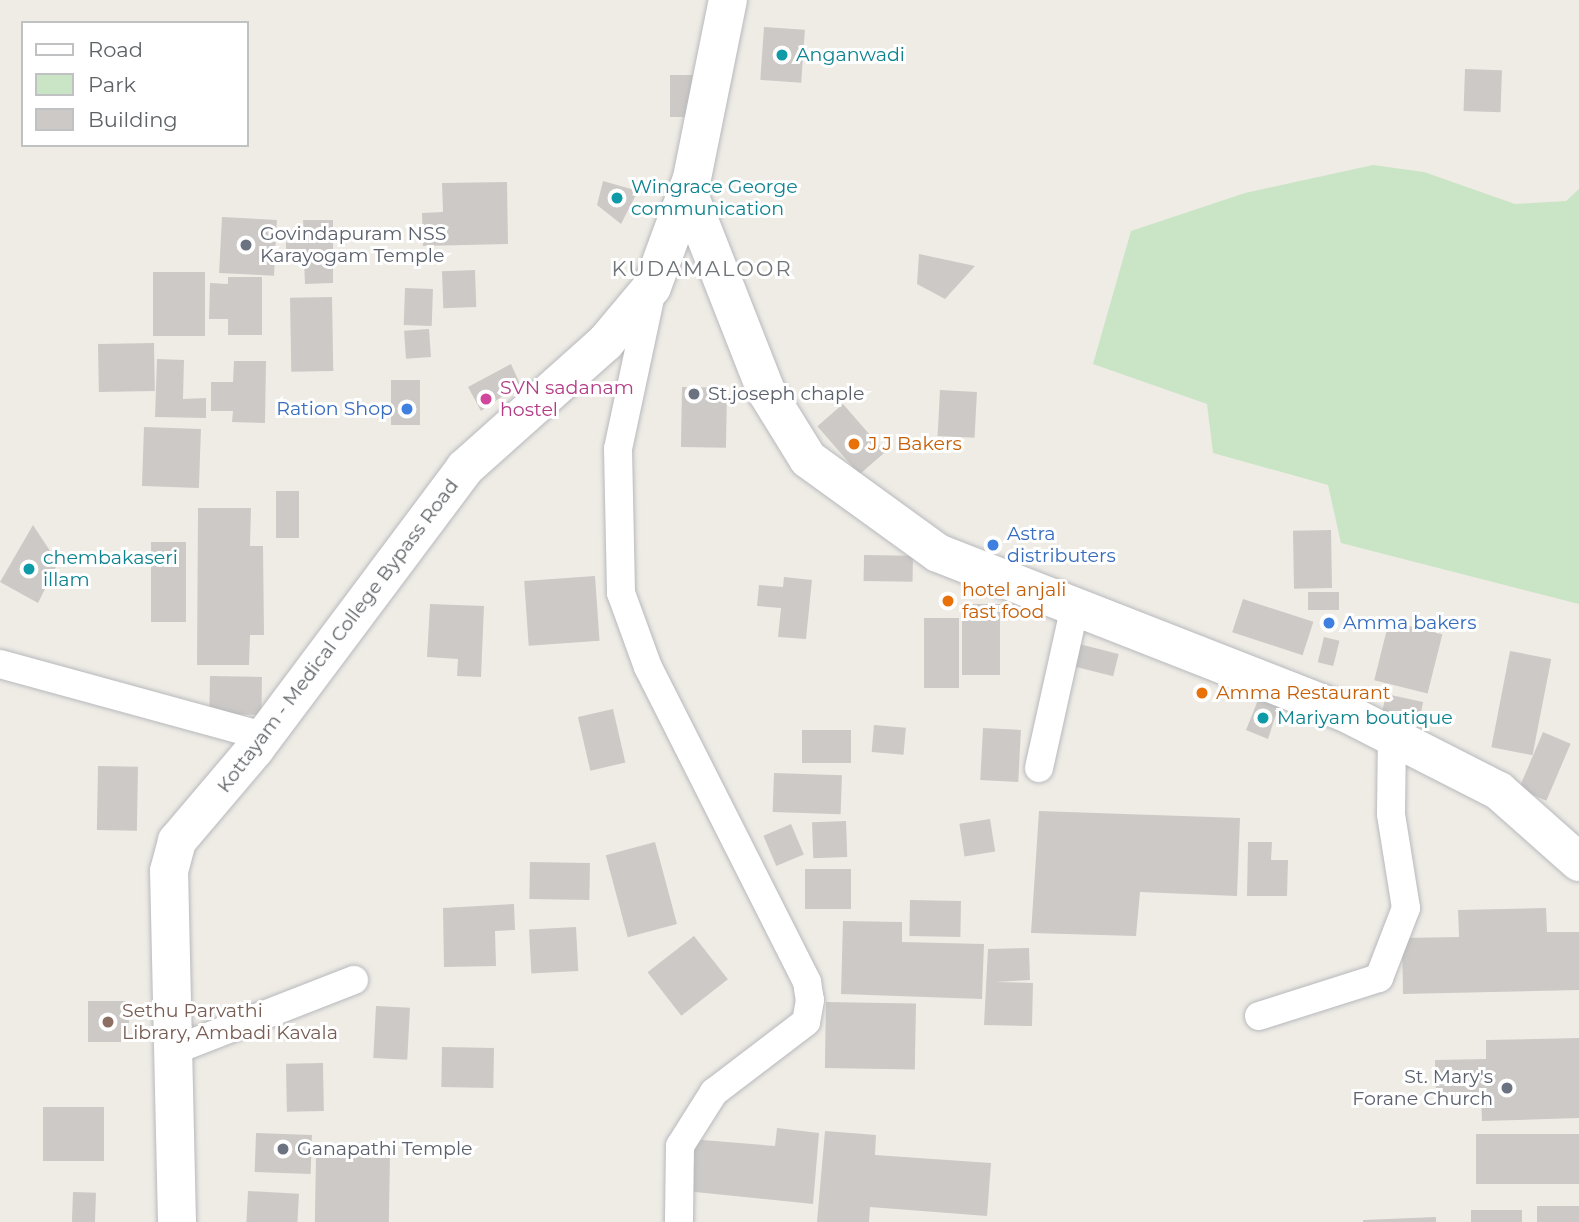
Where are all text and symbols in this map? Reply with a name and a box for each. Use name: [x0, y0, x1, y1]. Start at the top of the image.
legend: [21, 21, 248, 147]
text: Road: [88, 37, 143, 62]
place label: Anganwadi: [796, 44, 905, 66]
marker: Anganwadi: [774, 47, 790, 63]
text: Park: [88, 72, 136, 97]
text: Building: [88, 107, 178, 132]
place label: Wingrace George communication: [631, 176, 798, 220]
marker: Wingrace George communication: [609, 190, 625, 206]
place label: Govindapuram NSS Karayogam Temple: [260, 223, 446, 267]
marker: Govindapuram NSS Karayogam Temple: [238, 237, 254, 253]
district label: KUDAMALOOR: [613, 256, 791, 282]
place label: SVN sadanam hostel: [500, 377, 634, 421]
place label: St.joseph chaple: [708, 383, 864, 405]
marker: St.joseph chaple: [686, 386, 702, 402]
marker: SVN sadanam hostel: [478, 391, 494, 407]
place label: Ration Shop: [276, 398, 393, 420]
marker: Ration Shop: [399, 401, 415, 417]
place label: J J Bakers: [868, 433, 962, 455]
marker: J J Bakers: [846, 436, 862, 452]
street label: Kottayam - Medical College Bypass Road: [213, 475, 463, 797]
place label: Astra distributers: [1007, 523, 1116, 567]
marker: Astra distributers: [985, 537, 1001, 553]
place label: chembakaseri illam: [43, 547, 178, 591]
marker: chembakaseri illam: [21, 561, 37, 577]
place label: hotel anjali fast food: [962, 579, 1066, 623]
marker: hotel anjali fast food: [940, 593, 956, 609]
place label: Amma bakers: [1343, 612, 1476, 634]
marker: Amma bakers: [1321, 615, 1337, 631]
place label: Amma Restaurant: [1216, 682, 1391, 704]
marker: Amma Restaurant: [1194, 685, 1210, 701]
place label: Mariyam boutique: [1277, 707, 1453, 729]
marker: Mariyam boutique: [1255, 710, 1271, 726]
place label: Sethu Parvathi Library, Ambadi Kavala: [122, 1000, 338, 1044]
marker: Sethu Parvathi Library, Ambadi Kavala: [100, 1014, 116, 1030]
place label: St. Mary's Forane Church: [1352, 1066, 1493, 1110]
marker: St. Mary's Forane Church: [1499, 1080, 1515, 1096]
place label: Ganapathi Temple: [297, 1138, 473, 1160]
marker: Ganapathi Temple: [275, 1141, 291, 1157]

